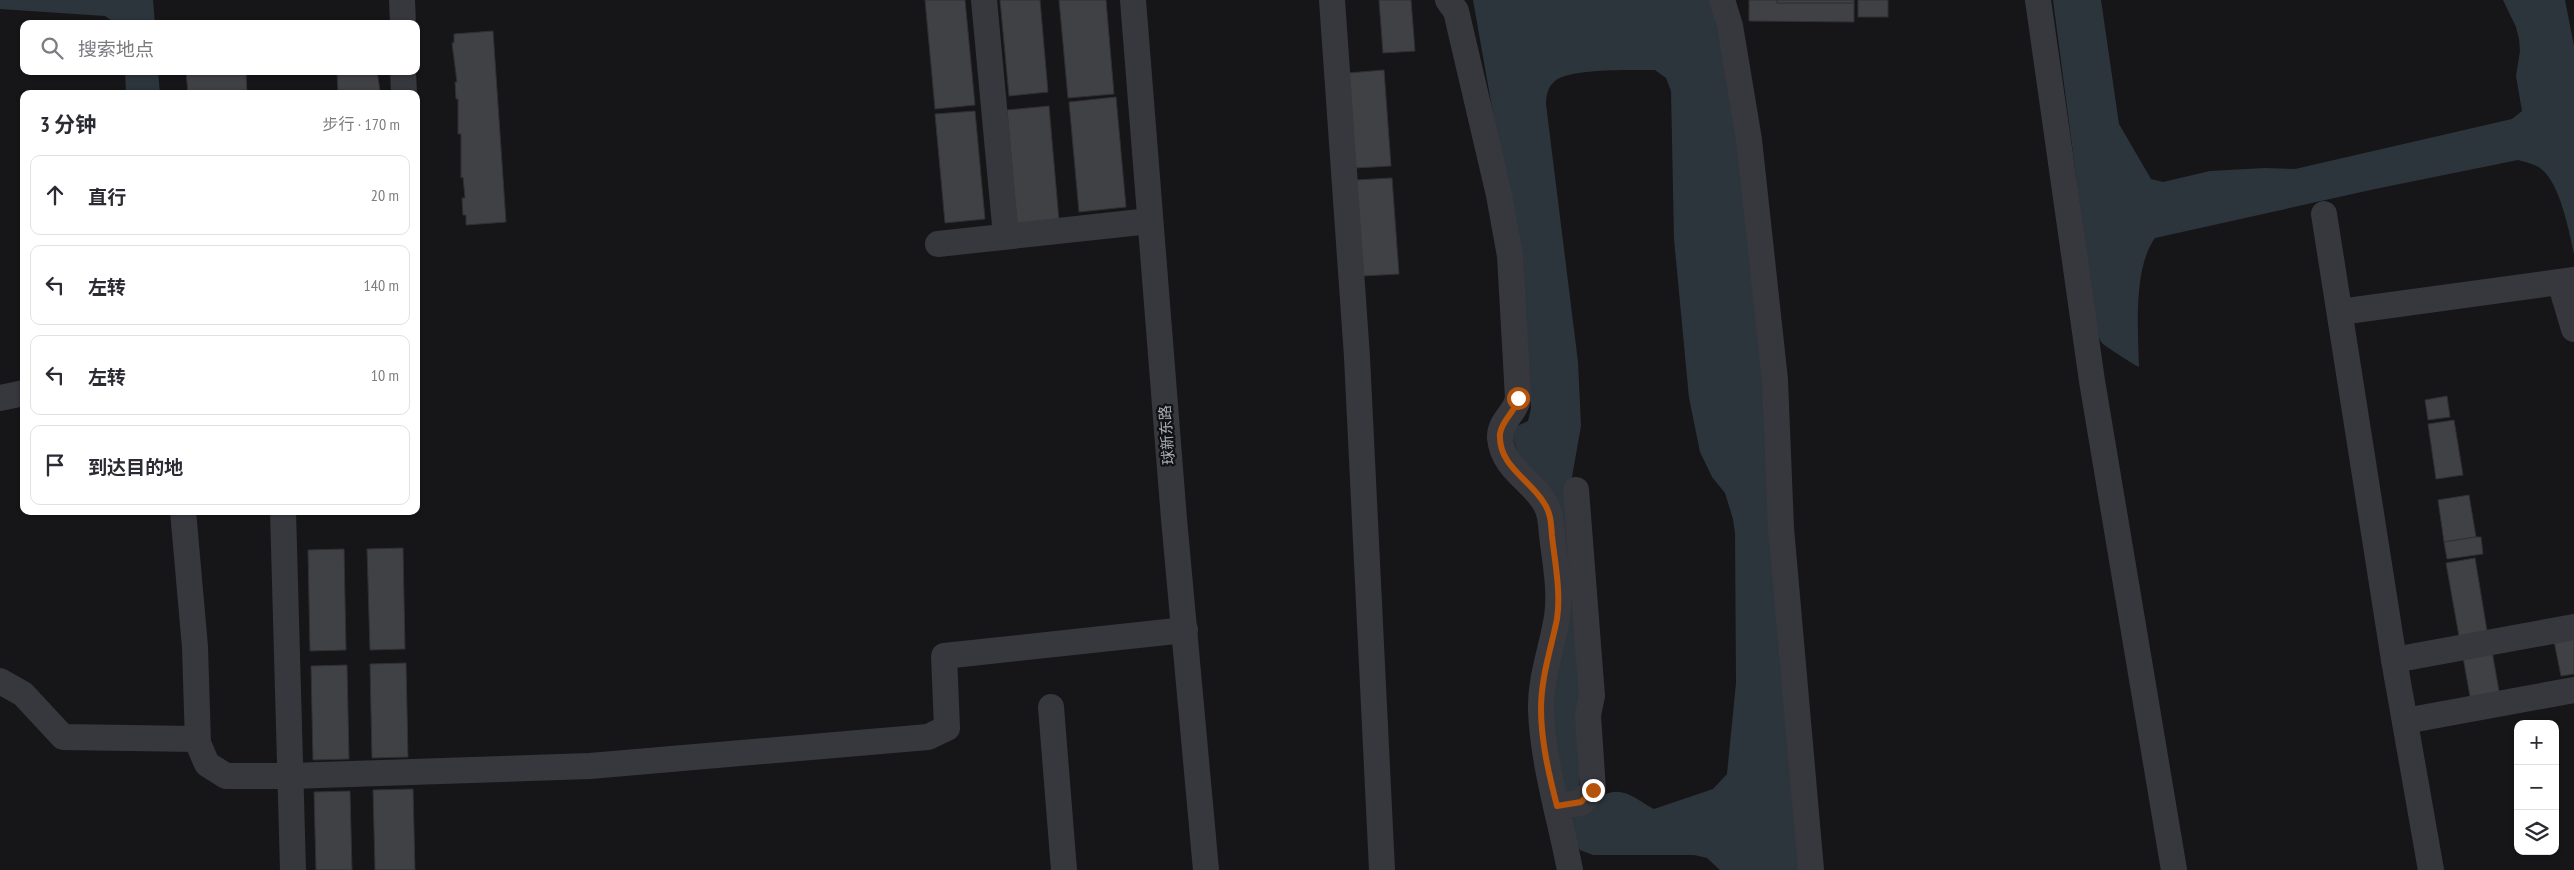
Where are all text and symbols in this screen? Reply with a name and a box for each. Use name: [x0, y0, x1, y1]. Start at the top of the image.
search box: [20, 20, 420, 75]
icon: search: [38, 34, 66, 62]
text: 搜索地点: [78, 37, 154, 61]
text: 3 分钟: [40, 111, 96, 138]
text: 步行 · 170 m: [322, 114, 400, 134]
icon: ahead: [41, 181, 69, 209]
text: 直行: [88, 185, 126, 209]
text: 20 m: [371, 185, 399, 205]
icon: left: [41, 271, 69, 299]
text: 左转: [88, 275, 126, 299]
text: 140 m: [364, 275, 399, 295]
icon: left: [41, 361, 69, 389]
text: 左转: [88, 365, 126, 389]
text: 10 m: [371, 365, 399, 385]
route start: [1507, 387, 1530, 410]
street label: 球新东路: [1155, 404, 1178, 466]
icon: arrive: [41, 451, 69, 479]
text: 到达目的地: [88, 455, 183, 479]
map controls: [2514, 720, 2559, 855]
button: +: [2514, 720, 2559, 765]
button: −: [2514, 765, 2559, 810]
route end: [1582, 779, 1605, 802]
button: layers: [2514, 810, 2559, 855]

